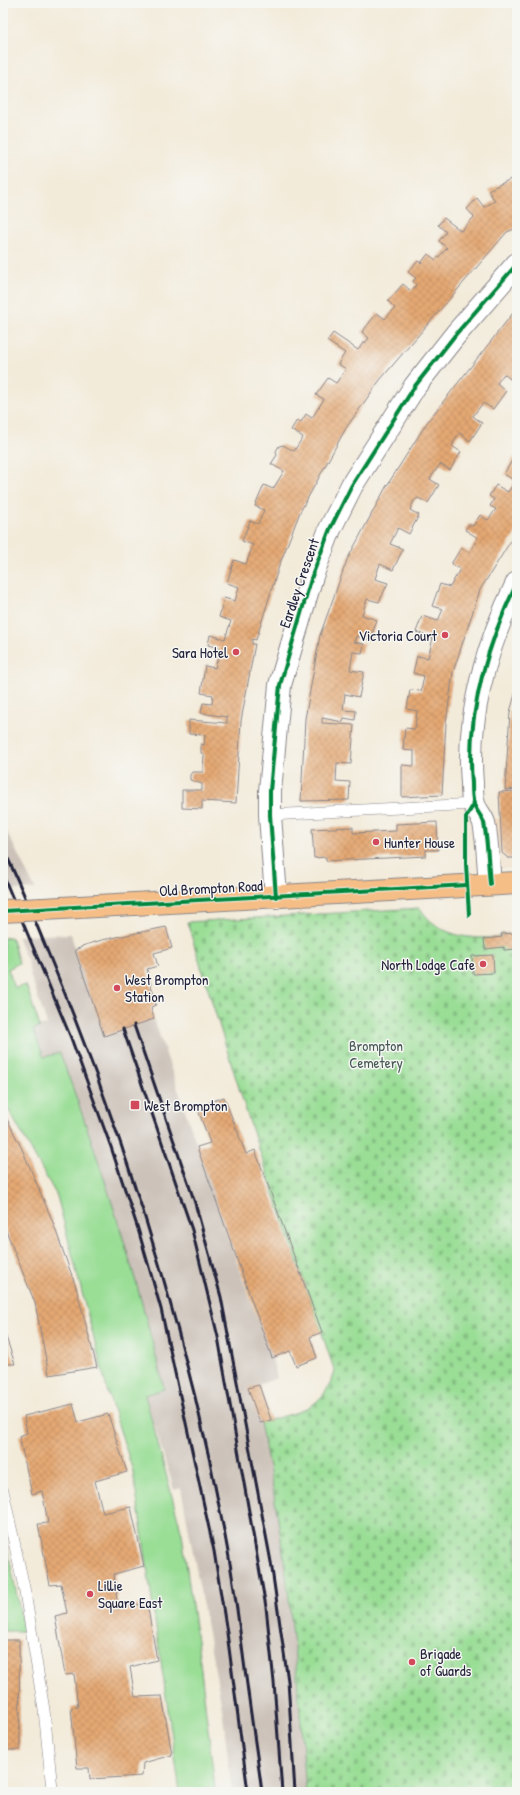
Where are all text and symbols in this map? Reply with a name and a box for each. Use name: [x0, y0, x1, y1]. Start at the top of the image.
street label: Eardley Crescent: [274, 535, 324, 631]
place label: Victoria Court: [359, 625, 438, 646]
marker: Victoria Court: [440, 630, 450, 640]
place label: Sara Hotel: [172, 642, 228, 663]
marker: Sara Hotel: [231, 647, 241, 657]
place label: Hunter House: [384, 832, 455, 853]
marker: Hunter House: [371, 837, 381, 847]
street label: Old Brompton Road: [159, 875, 263, 901]
place label: North Lodge Cafe: [381, 954, 475, 975]
marker: North Lodge Cafe: [478, 959, 488, 969]
place label: West Brompton Station: [125, 969, 209, 1007]
marker: West Brompton Station: [112, 983, 122, 993]
park label: Brompton Cemetery: [349, 1035, 403, 1073]
place label: West Brompton: [144, 1095, 228, 1116]
marker: West Brompton: [129, 1099, 141, 1111]
place label: Lillie Square East: [98, 1575, 163, 1613]
marker: Lillie Square East: [85, 1589, 95, 1599]
place label: Brigade of Guards: [420, 1643, 472, 1681]
marker: Brigade of Guards: [407, 1657, 417, 1667]

